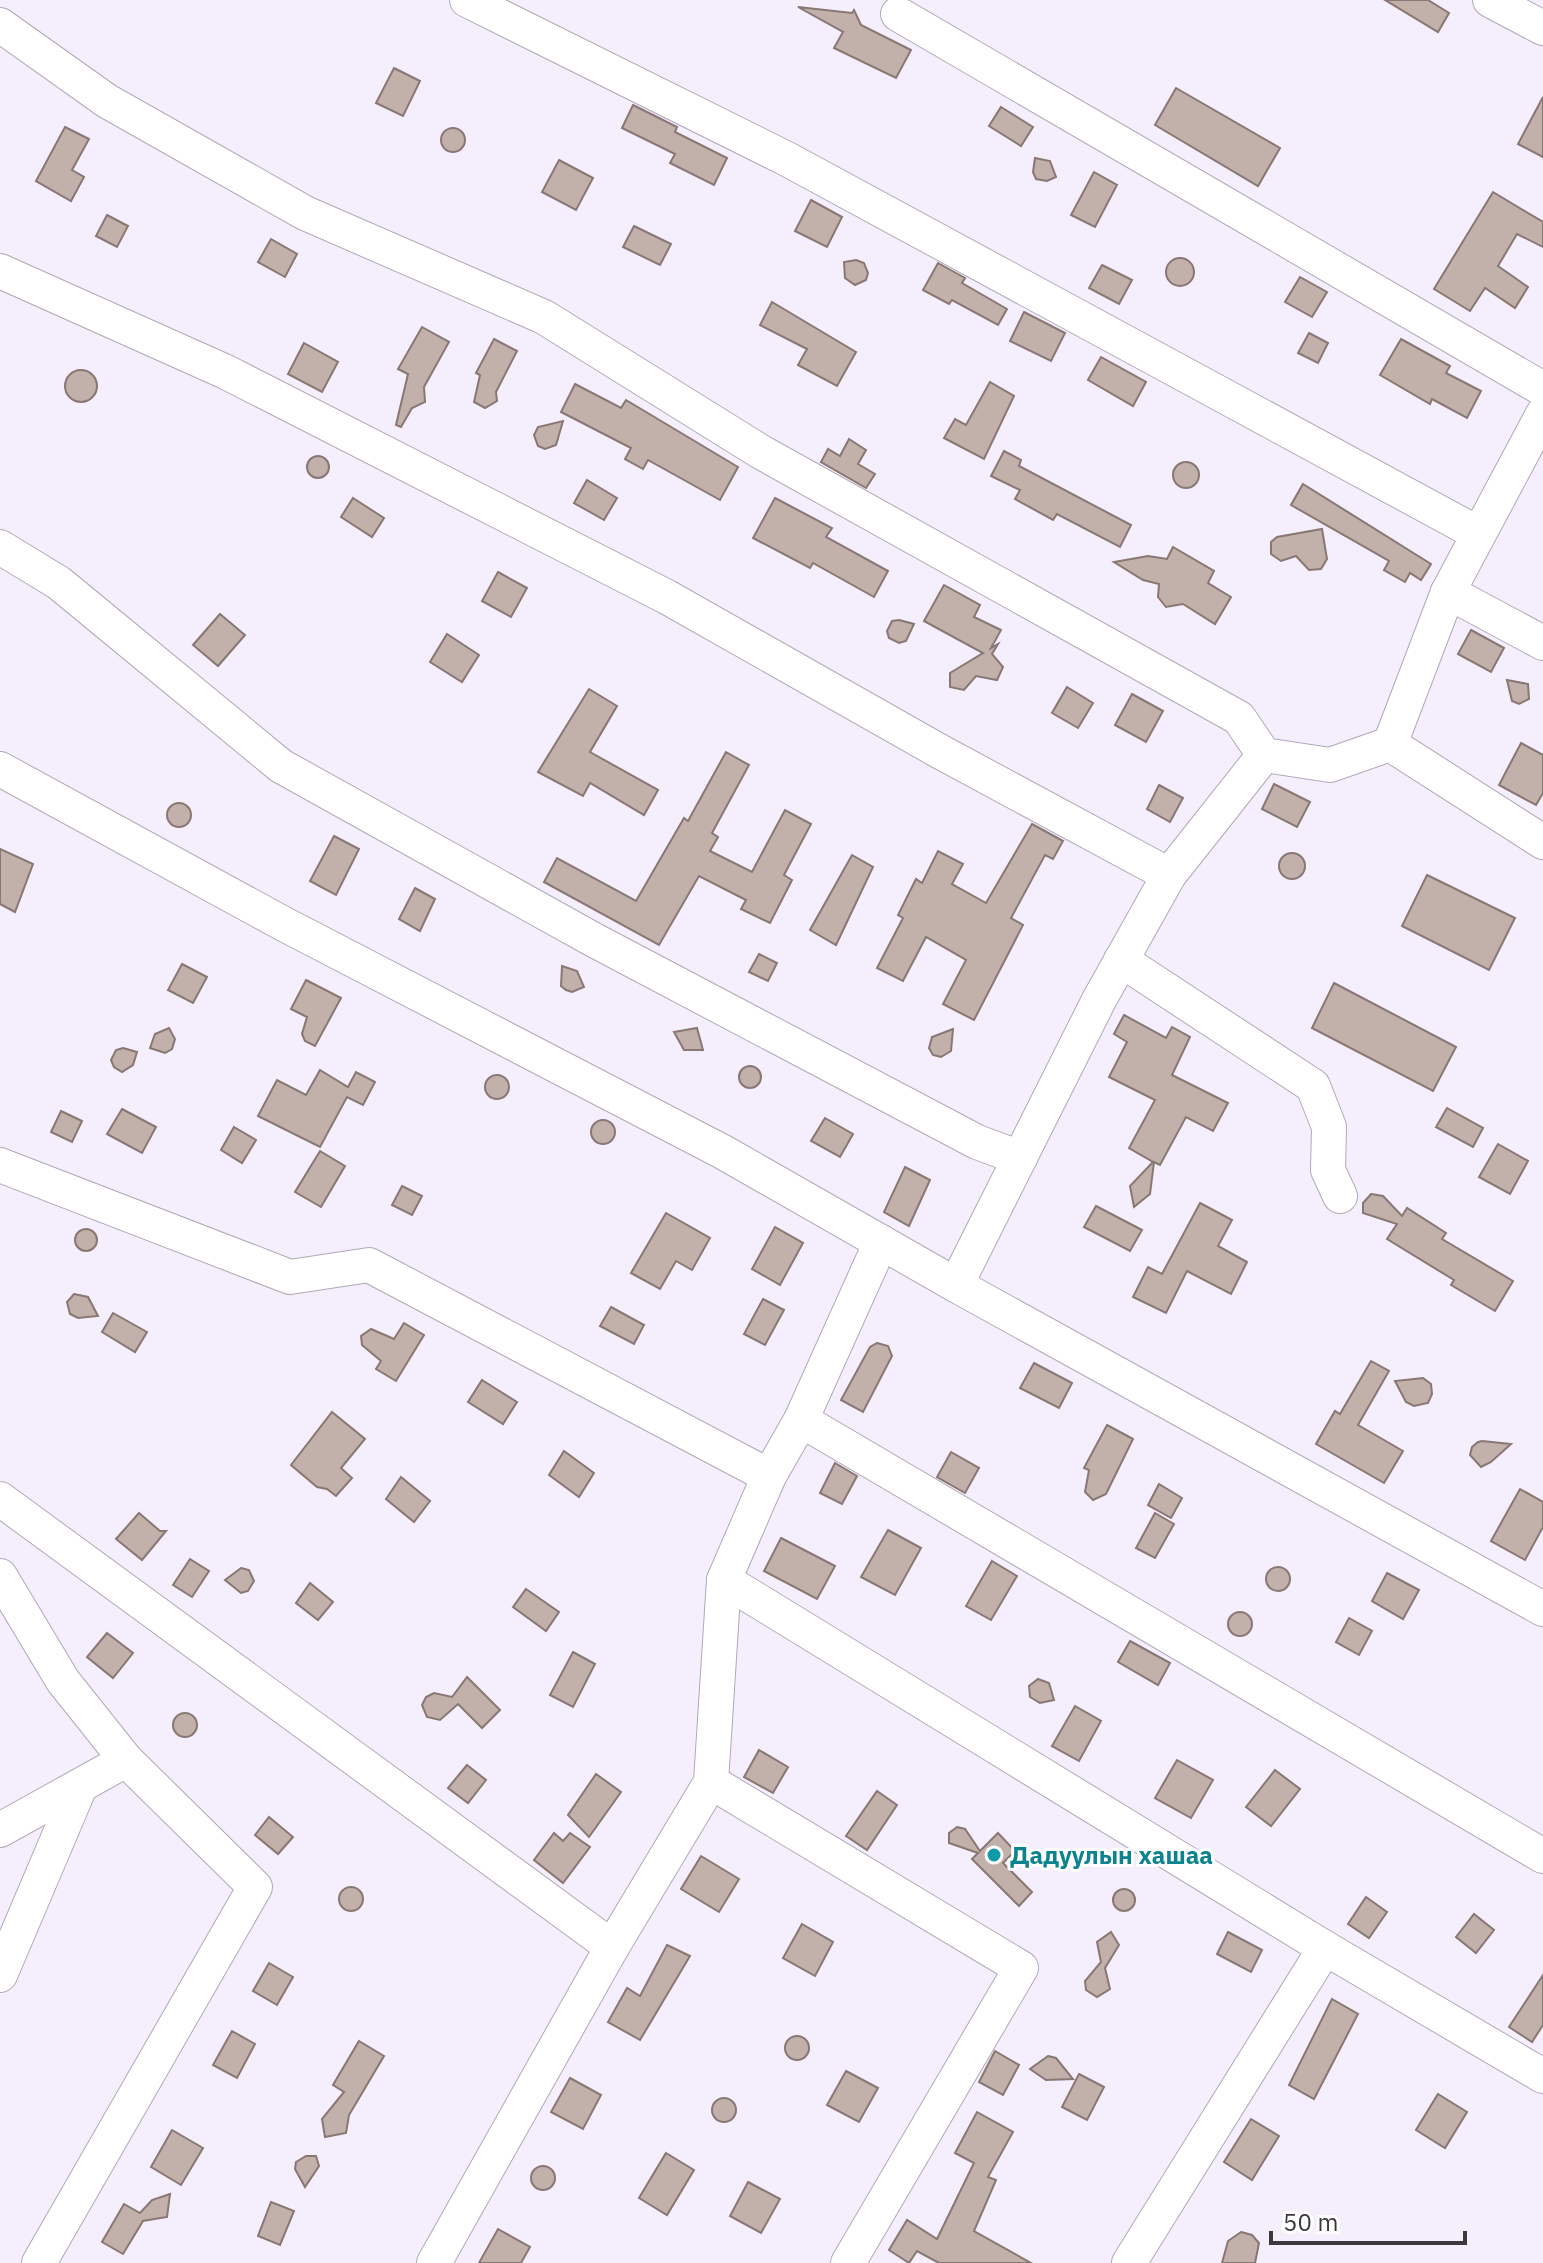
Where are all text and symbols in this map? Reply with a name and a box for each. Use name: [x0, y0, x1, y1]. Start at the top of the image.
place label: Дадуулын хашаа: [1010, 1839, 1213, 1871]
marker: Дадуулын хашаа: [985, 1846, 1003, 1864]
scale bar: [1271, 2195, 1465, 2245]
text: 50 m: [1283, 2206, 1338, 2238]

